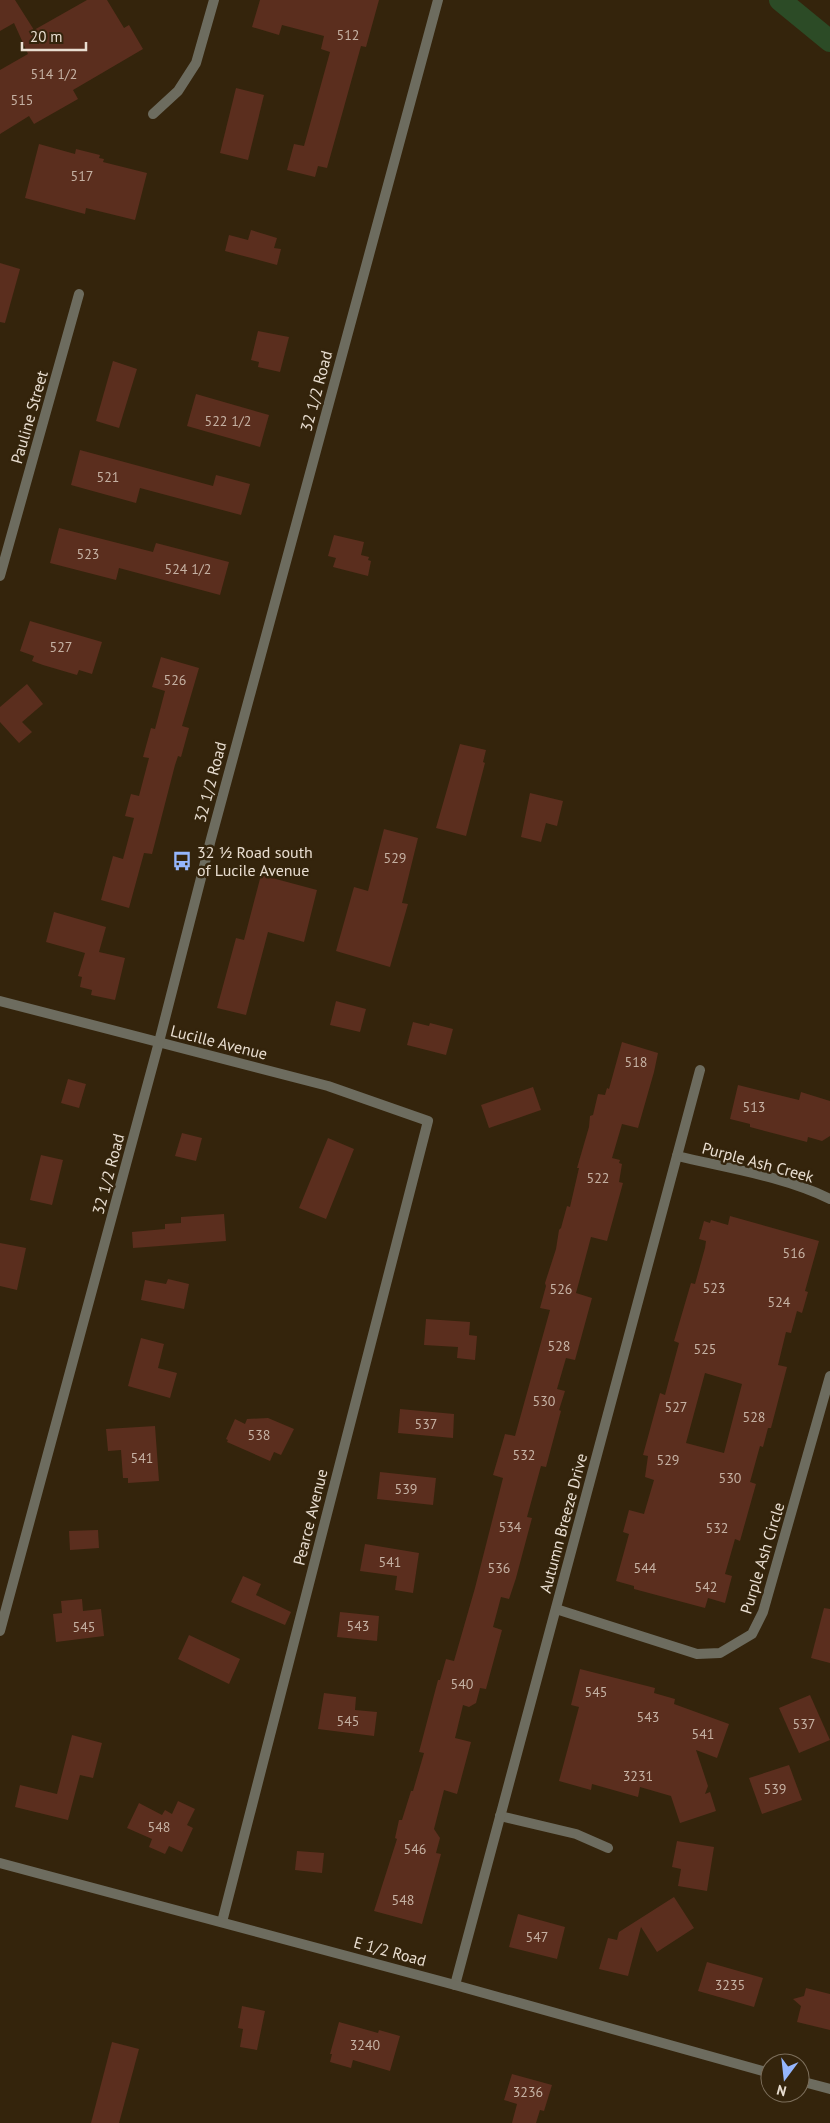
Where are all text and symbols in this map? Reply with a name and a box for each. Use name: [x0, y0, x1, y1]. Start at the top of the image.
scale bar: [22, 20, 86, 52]
house number: 512: [337, 26, 359, 44]
text: 20 m: [30, 27, 63, 46]
house number: 514 1/2: [31, 65, 77, 83]
house number: 515: [11, 91, 33, 109]
house number: 517: [71, 167, 93, 185]
street label: 32 1/2 Road: [296, 348, 336, 434]
street label: Pauline Street: [6, 368, 52, 466]
house number: 522 1/2: [205, 412, 251, 430]
house number: 521: [97, 468, 119, 486]
house number: 523: [77, 545, 99, 563]
house number: 524 1/2: [165, 560, 211, 578]
house number: 527: [50, 638, 72, 656]
house number: 526: [164, 671, 186, 689]
street label: 32 1/2 Road: [190, 739, 230, 825]
place label: 32 ½ Road south of Lucile Avenue: [197, 842, 313, 880]
house number: 529: [384, 849, 406, 867]
bus stop icon: 32 ½ Road south of Lucile Avenue: [171, 850, 193, 872]
street label: Lucille Avenue: [168, 1020, 270, 1064]
house number: 518: [625, 1053, 647, 1071]
house number: 513: [743, 1098, 765, 1116]
street label: 32 1/2 Road: [88, 1131, 128, 1217]
street label: Purple Ash Creek: [700, 1137, 816, 1187]
house number: 522: [587, 1169, 609, 1187]
house number: 516: [783, 1244, 805, 1262]
house number: 523: [703, 1279, 725, 1297]
house number: 526: [550, 1280, 572, 1298]
house number: 524: [768, 1293, 791, 1311]
house number: 528: [548, 1337, 570, 1355]
house number: 525: [694, 1340, 716, 1358]
house number: 530: [533, 1392, 556, 1410]
house number: 527: [665, 1398, 687, 1416]
house number: 528: [743, 1408, 765, 1426]
house number: 537: [415, 1415, 437, 1433]
house number: 538: [248, 1426, 270, 1444]
house number: 532: [513, 1446, 535, 1464]
house number: 541: [131, 1449, 153, 1467]
street label: Autumn Breeze Drive: [535, 1451, 591, 1595]
house number: 529: [657, 1451, 679, 1469]
street label: Pearce Avenue: [288, 1467, 332, 1567]
house number: 530: [719, 1469, 742, 1487]
house number: 539: [395, 1480, 417, 1498]
street label: Purple Ash Circle: [736, 1500, 788, 1616]
house number: 534: [499, 1518, 522, 1536]
house number: 532: [706, 1519, 728, 1537]
house number: 541: [379, 1553, 401, 1571]
house number: 536: [488, 1559, 510, 1577]
house number: 544: [634, 1559, 657, 1577]
house number: 542: [695, 1578, 717, 1596]
house number: 543: [347, 1617, 369, 1635]
house number: 545: [73, 1618, 95, 1636]
house number: 540: [451, 1675, 474, 1693]
house number: 545: [585, 1683, 607, 1701]
house number: 543: [637, 1708, 659, 1726]
house number: 545: [337, 1712, 359, 1730]
house number: 537: [793, 1715, 815, 1733]
house number: 541: [692, 1725, 714, 1743]
house number: 3231: [623, 1767, 653, 1785]
house number: 539: [764, 1780, 786, 1798]
house number: 548: [148, 1818, 170, 1836]
house number: 546: [404, 1840, 426, 1858]
house number: 548: [392, 1891, 414, 1909]
house number: 547: [526, 1928, 548, 1946]
street label: E 1/2 Road: [352, 1932, 428, 1970]
house number: 3235: [715, 1976, 745, 1994]
house number: 3240: [350, 2036, 381, 2054]
north arrow: [760, 2053, 810, 2103]
text: N: [775, 2081, 788, 2100]
house number: 3236: [513, 2083, 543, 2101]

